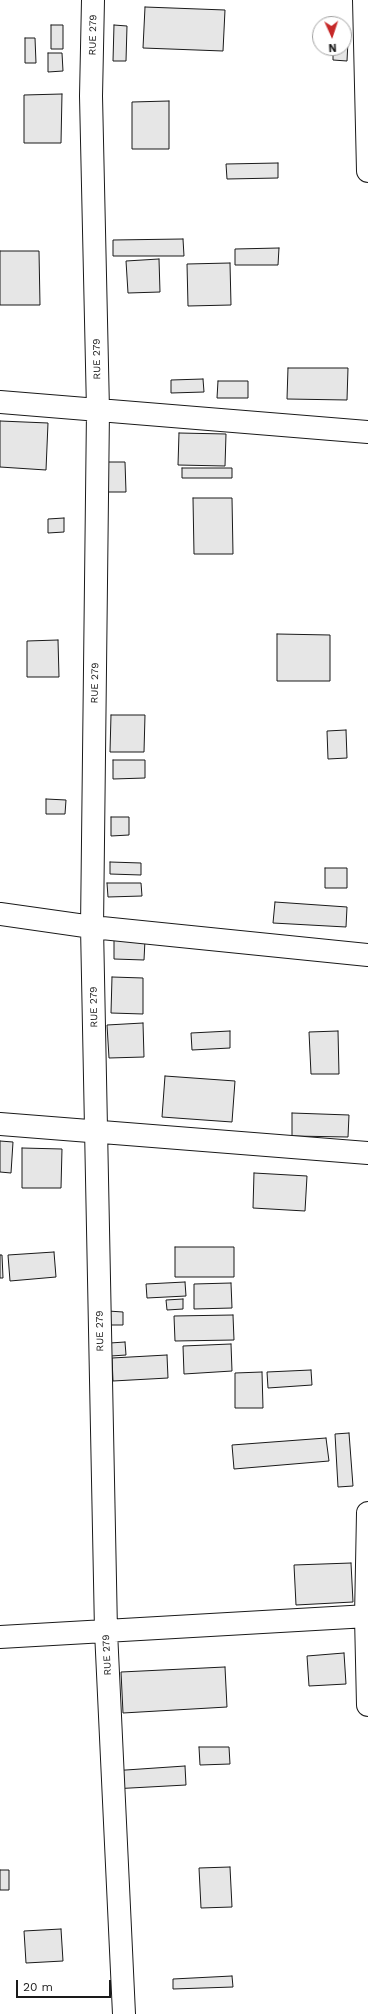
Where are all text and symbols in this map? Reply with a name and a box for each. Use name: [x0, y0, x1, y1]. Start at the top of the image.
street label: RUE 279: [87, 14, 99, 56]
north arrow: [312, 16, 352, 56]
text: N: [328, 41, 337, 54]
street label: RUE 279: [91, 338, 103, 380]
street label: RUE 279: [89, 662, 101, 704]
street label: RUE 279: [88, 986, 100, 1028]
street label: RUE 279: [94, 1310, 106, 1352]
street label: RUE 279: [100, 1634, 114, 1676]
scale bar: [18, 1972, 113, 1998]
text: 20 m: [23, 1980, 53, 1994]

